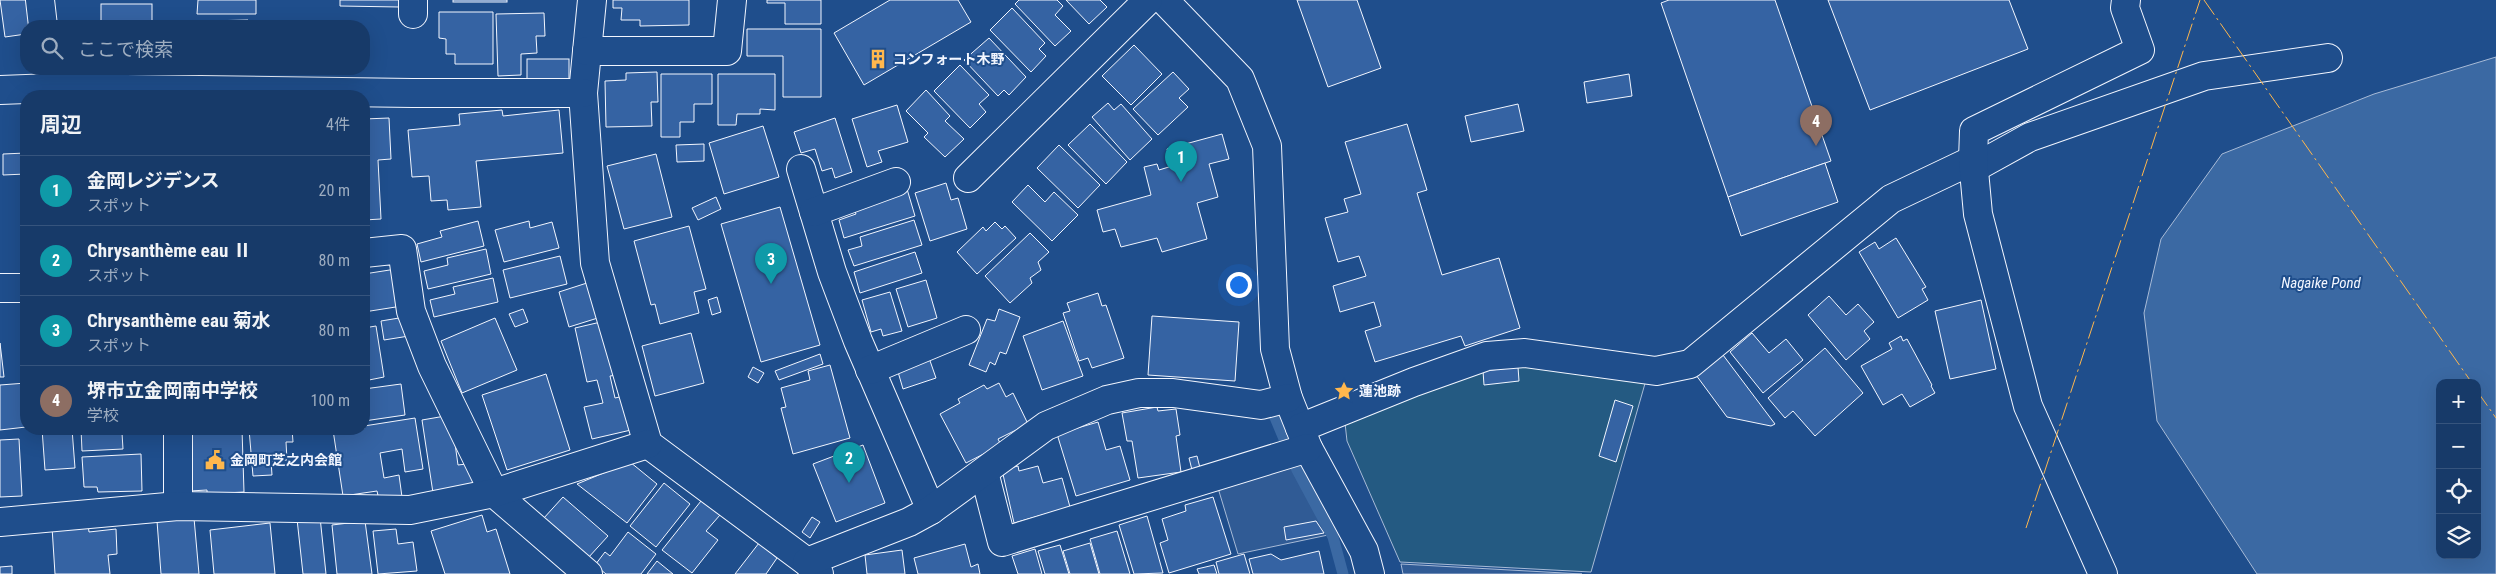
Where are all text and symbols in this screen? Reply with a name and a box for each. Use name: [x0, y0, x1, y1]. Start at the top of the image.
search box: [20, 20, 370, 75]
icon: search: [38, 34, 66, 62]
text: ここで検索: [78, 38, 173, 61]
building icon: コンフォート木野: [867, 48, 889, 70]
place label: コンフォート木野: [893, 51, 1005, 67]
pin: 4: [1800, 105, 1832, 146]
text: 周辺: [40, 113, 82, 137]
text: 4件: [326, 115, 350, 134]
pin: 1: [1165, 141, 1197, 182]
text: 金岡レジデンス: [87, 169, 220, 192]
text: 1: [52, 181, 60, 200]
text: 20 m: [318, 181, 350, 200]
text: スポット: [87, 196, 151, 215]
text: Chrysanthème eau Ⅱ: [87, 239, 252, 262]
pin: 3: [755, 243, 787, 284]
text: 2: [52, 251, 60, 270]
text: 80 m: [318, 251, 350, 270]
text: スポット: [87, 266, 151, 285]
your location: [1226, 272, 1252, 298]
water label: Nagaike Pond: [2281, 274, 2362, 292]
text: Chrysanthème eau 菊水: [87, 309, 271, 332]
text: 3: [52, 321, 60, 340]
text: 80 m: [318, 321, 350, 340]
text: スポット: [87, 336, 151, 355]
text: 堺市立金岡南中学校: [87, 379, 258, 402]
map controls: [2436, 379, 2481, 559]
button: +: [2436, 379, 2481, 424]
place icon: 蓮池跡: [1333, 380, 1355, 402]
place label: 蓮池跡: [1359, 383, 1401, 399]
text: 4: [52, 391, 60, 410]
text: 100 m: [311, 391, 350, 410]
text: 学校: [87, 406, 119, 425]
button: −: [2436, 424, 2481, 469]
pin: 2: [833, 442, 865, 483]
public building icon: 金岡町芝之内会館: [204, 449, 226, 471]
place label: 金岡町芝之内会館: [230, 452, 342, 468]
button: locate: [2436, 469, 2481, 514]
button: layers: [2436, 514, 2481, 559]

